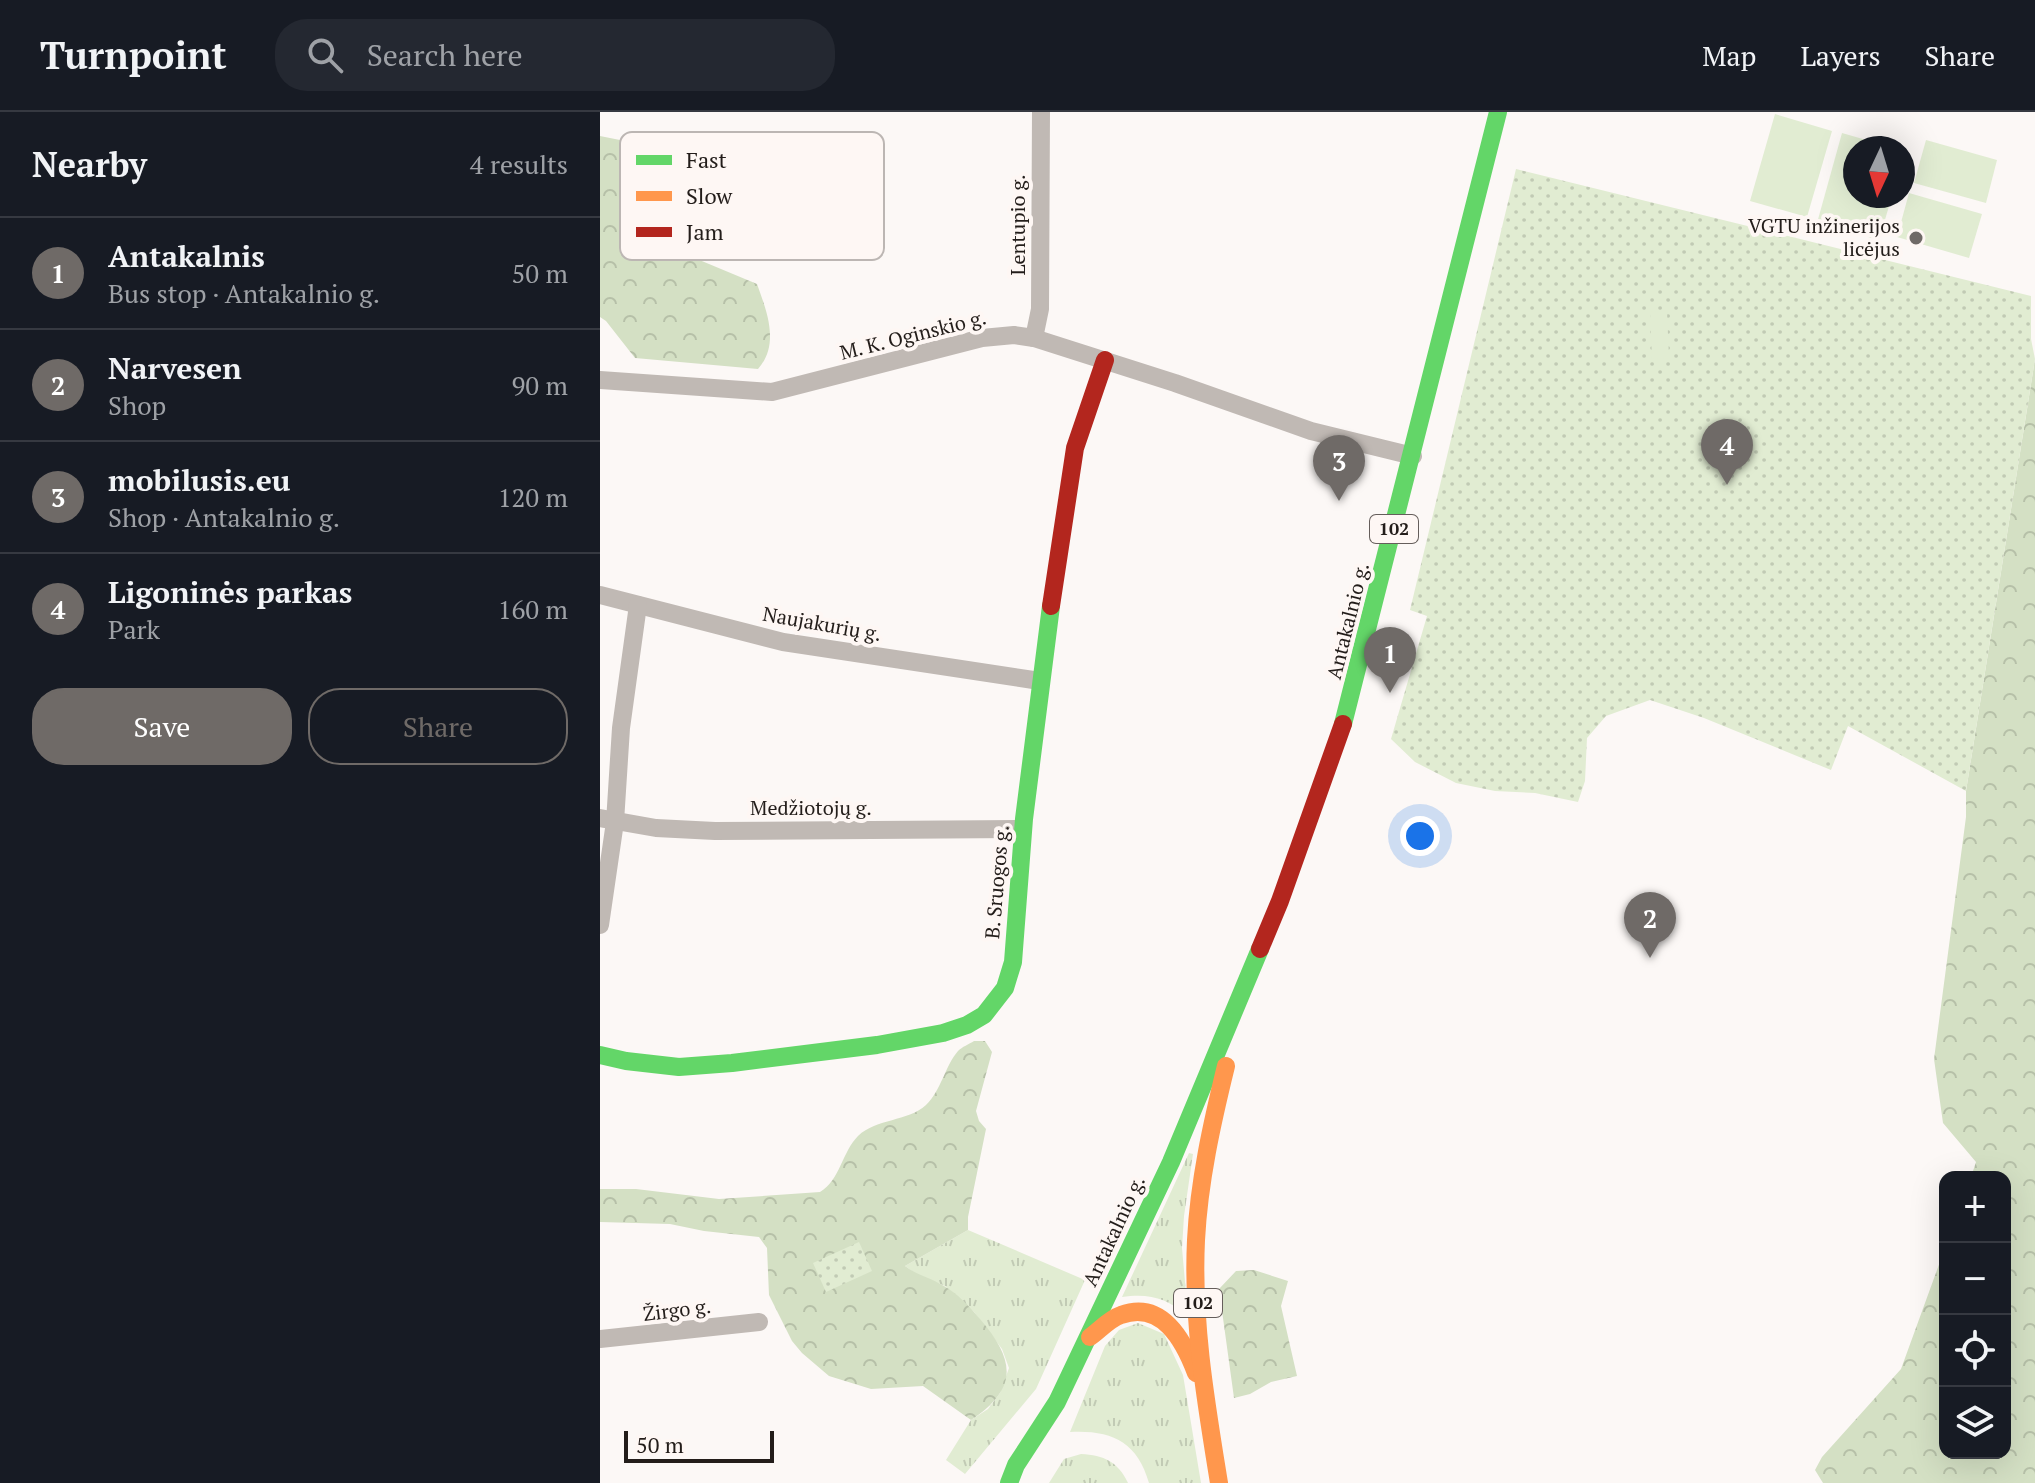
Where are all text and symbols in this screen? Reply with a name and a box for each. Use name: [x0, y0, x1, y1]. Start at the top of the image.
search box: [275, 19, 835, 91]
text: Turnpoint: [40, 30, 227, 80]
icon: search: [303, 33, 347, 77]
text: Search here: [367, 35, 523, 75]
text: Map: [1702, 37, 1756, 74]
text: Layers: [1800, 37, 1881, 74]
text: Share: [1925, 37, 1995, 74]
legend: [620, 132, 884, 260]
north arrow: [1843, 136, 1915, 208]
text: Nearby: [32, 142, 147, 187]
text: Fast: [686, 145, 727, 174]
text: 4 results: [470, 147, 568, 181]
street label: Lentupio g.: [1004, 174, 1031, 276]
text: Slow: [686, 181, 733, 210]
place label: VGTU inžinerijos licėjus: [1748, 212, 1900, 262]
text: Jam: [686, 217, 724, 246]
marker: VGTU inžinerijos licėjus: [1907, 229, 1925, 247]
text: Antakalnis: [108, 236, 265, 276]
text: 1: [51, 256, 65, 290]
text: 50 m: [512, 256, 568, 290]
text: Bus stop · Antakalnio g.: [108, 276, 380, 310]
street label: M. K. Oginskio g.: [837, 303, 989, 366]
text: Narvesen: [108, 348, 241, 388]
text: 2: [51, 368, 65, 402]
text: 90 m: [512, 368, 568, 402]
text: Shop: [108, 388, 166, 422]
pin: 4: [1701, 419, 1753, 485]
pin: 3: [1313, 435, 1365, 501]
text: mobilusis.eu: [108, 460, 291, 500]
text: 3: [51, 480, 65, 514]
text: 120 m: [498, 480, 568, 514]
text: Shop · Antakalnio g.: [108, 500, 340, 534]
road number: 102: [1370, 515, 1418, 543]
street label: Antakalnio g.: [1320, 560, 1375, 682]
text: Ligoninės parkas: [108, 572, 352, 612]
text: 4: [51, 592, 65, 626]
text: 160 m: [498, 592, 568, 626]
street label: Naujakurių g.: [761, 600, 884, 647]
text: Park: [108, 612, 160, 646]
pin: 1: [1364, 627, 1416, 693]
button: Save: [32, 688, 292, 765]
button: Share: [308, 688, 568, 765]
street label: Medžiotojų g.: [750, 794, 872, 821]
your location: [1400, 816, 1440, 856]
street label: B. Sruogos g.: [978, 824, 1015, 940]
pin: 2: [1624, 892, 1676, 958]
street label: Antakalnio g.: [1076, 1171, 1151, 1291]
map controls: [1939, 1171, 2011, 1459]
button: +: [1939, 1171, 2011, 1243]
button: −: [1939, 1243, 2011, 1315]
road number: 102: [1174, 1289, 1222, 1317]
street label: Žirgo g.: [641, 1292, 713, 1327]
button: locate: [1939, 1315, 2011, 1387]
button: layers: [1939, 1387, 2011, 1459]
scale bar: [624, 1427, 774, 1463]
text: 50 m: [636, 1430, 684, 1459]

